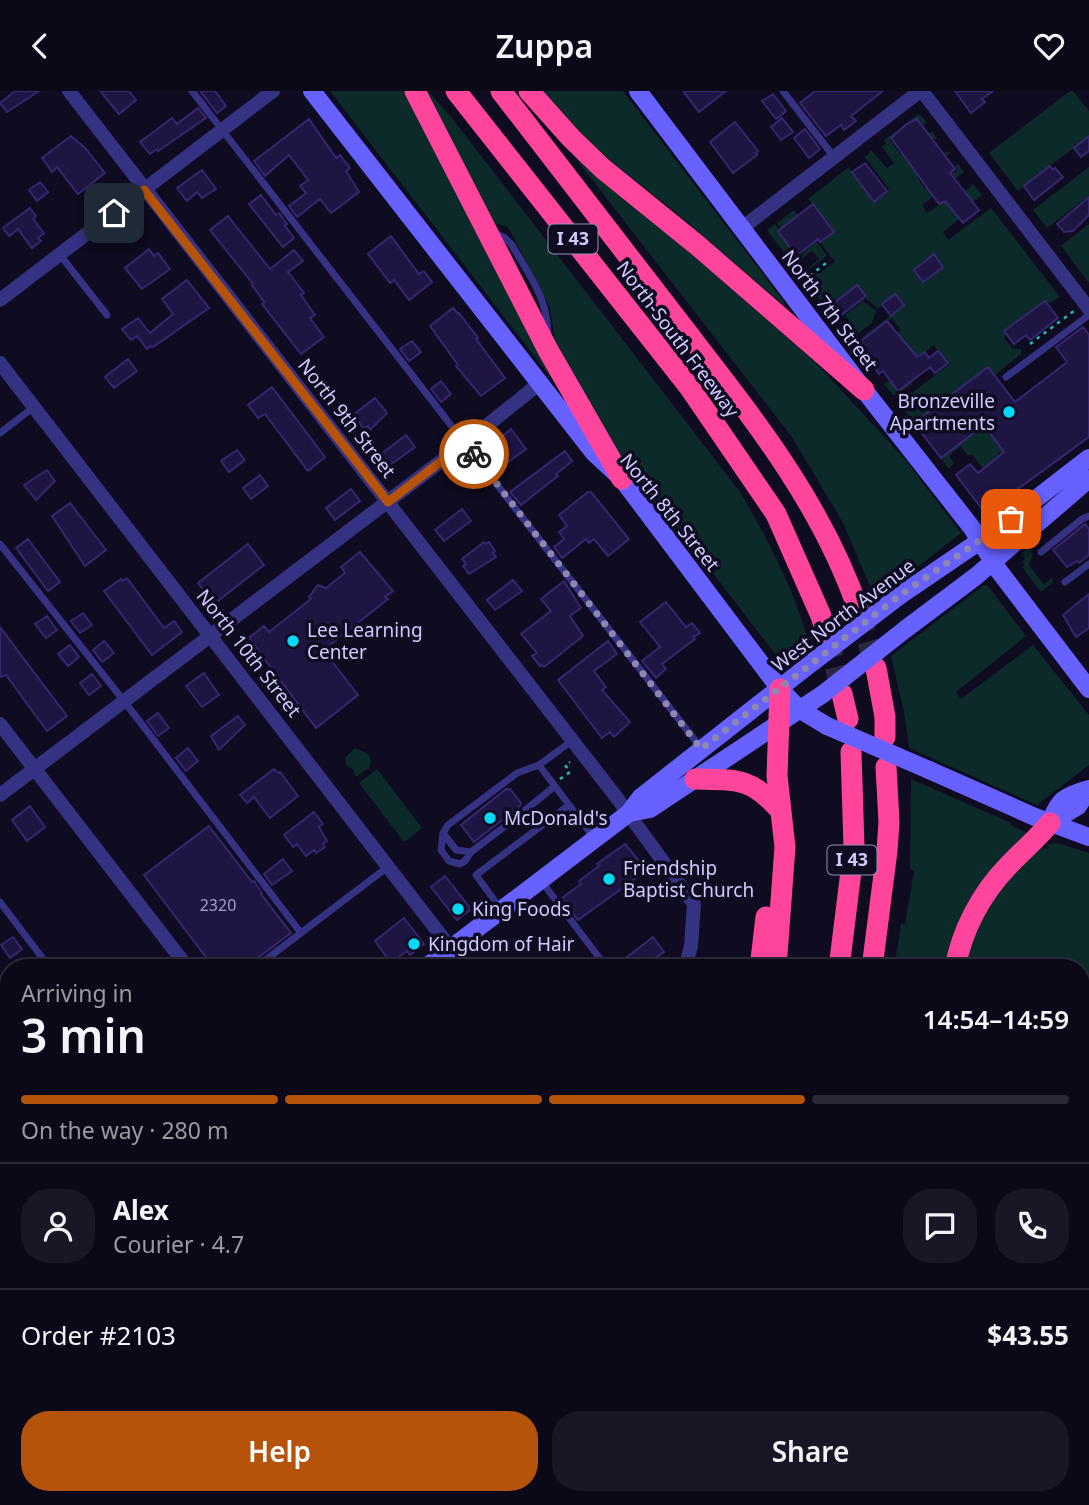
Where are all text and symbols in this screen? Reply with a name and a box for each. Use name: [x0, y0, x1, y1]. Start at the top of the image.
text: Zuppa: [496, 24, 593, 67]
icon: back: [21, 27, 59, 65]
icon: heart: [1030, 27, 1068, 65]
pin: [84, 183, 144, 243]
icon: home: [95, 194, 133, 232]
road number: I 43: [548, 225, 598, 253]
street label: North 7th Street: [776, 244, 884, 376]
street label: North-South Freeway: [611, 256, 746, 423]
street label: North 9th Street: [292, 353, 402, 483]
place label: Bronzeville Apartments: [890, 388, 995, 436]
marker: Bronzeville Apartments: [1001, 404, 1017, 420]
courier: [439, 419, 509, 489]
icon: bike: [455, 435, 493, 473]
street label: North 8th Street: [614, 448, 726, 577]
pin: [981, 489, 1041, 549]
icon: bag: [992, 500, 1030, 538]
street label: West North Avenue: [766, 553, 920, 677]
street label: North 10th Street: [191, 584, 307, 722]
place label: Lee Learning Center: [307, 617, 423, 665]
marker: Lee Learning Center: [285, 633, 301, 649]
place label: McDonald's: [504, 805, 608, 831]
marker: McDonald's: [482, 810, 498, 826]
road number: I 43: [828, 845, 876, 875]
place label: Friendship Baptist Church: [623, 855, 754, 903]
marker: Friendship Baptist Church: [601, 871, 617, 887]
house number: 2320: [200, 894, 236, 916]
place label: King Foods: [472, 896, 571, 922]
marker: King Foods: [450, 901, 466, 917]
place label: Kingdom of Hair: [428, 931, 575, 957]
marker: Kingdom of Hair: [406, 936, 422, 952]
text: Arriving in: [21, 977, 133, 1009]
text: 14:54–14:59: [923, 1001, 1069, 1037]
text: 3 min: [21, 1004, 146, 1066]
text: On the way · 280 m: [21, 1114, 228, 1146]
button: person: [21, 1189, 95, 1263]
button: chat: [903, 1189, 977, 1263]
button: phone: [995, 1189, 1069, 1263]
text: Alex: [113, 1192, 169, 1228]
text: Courier · 4.7: [113, 1228, 244, 1260]
text: Order #2103: [21, 1317, 176, 1353]
text: $43.55: [987, 1317, 1069, 1353]
button: Help: [21, 1411, 538, 1491]
button: Share: [552, 1411, 1069, 1491]

